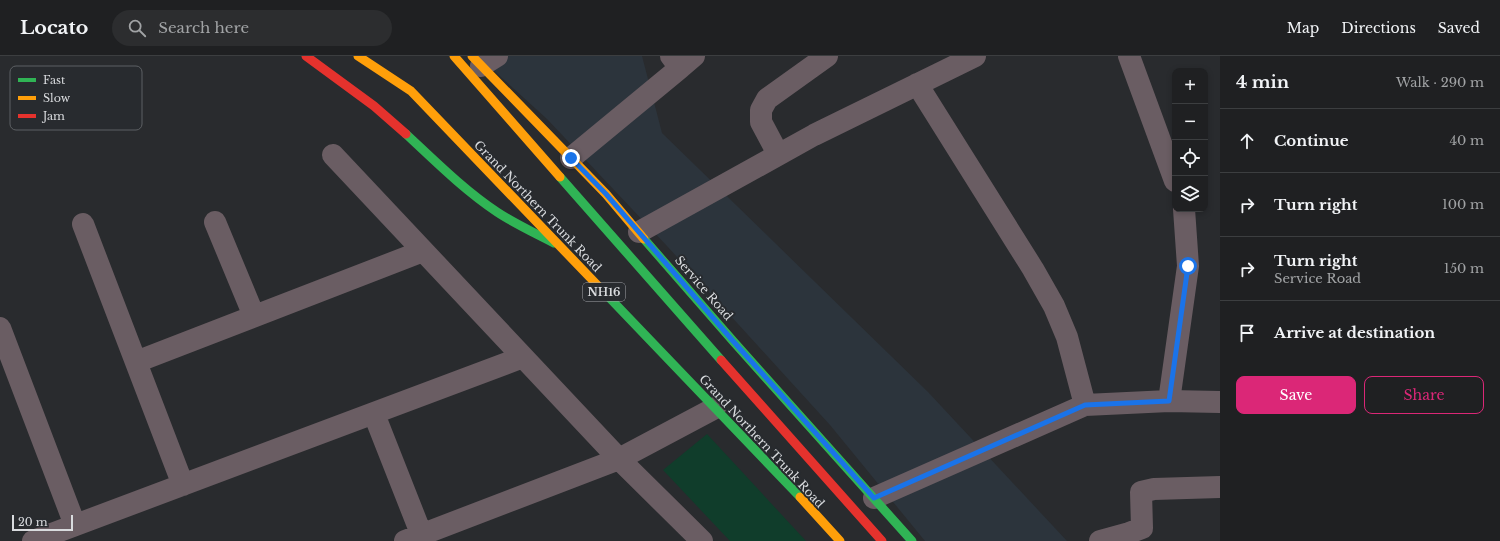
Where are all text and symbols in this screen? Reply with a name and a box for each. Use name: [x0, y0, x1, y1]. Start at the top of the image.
search box: [112, 10, 392, 46]
text: Locato: [20, 16, 88, 39]
icon: search: [126, 17, 148, 39]
text: Search here: [158, 18, 249, 37]
text: Map: [1287, 19, 1319, 37]
text: Directions: [1341, 19, 1416, 37]
text: Saved: [1438, 19, 1480, 37]
legend: [10, 66, 142, 130]
map controls: [1172, 68, 1208, 212]
button: +: [1172, 68, 1208, 104]
text: 4 min: [1236, 72, 1289, 93]
text: Fast: [43, 73, 66, 87]
text: Walk · 290 m: [1396, 74, 1484, 91]
text: Slow: [43, 91, 71, 105]
button: −: [1172, 104, 1208, 140]
text: Jam: [41, 109, 65, 123]
icon: ahead: [1236, 130, 1258, 152]
text: Continue: [1274, 131, 1349, 150]
text: 40 m: [1449, 132, 1484, 149]
street label: Grand Northern Trunk Road: [471, 137, 605, 275]
button: locate: [1172, 140, 1208, 176]
route end: [562, 149, 580, 167]
button: layers: [1172, 176, 1208, 212]
icon: right: [1236, 194, 1258, 216]
text: Turn right: [1274, 195, 1357, 214]
text: 100 m: [1442, 196, 1484, 213]
text: Turn right: [1274, 251, 1357, 270]
street label: Service Road: [672, 253, 736, 323]
route start: [1179, 257, 1197, 275]
icon: right: [1236, 258, 1258, 280]
text: 150 m: [1444, 260, 1484, 277]
text: Service Road: [1274, 270, 1361, 287]
road number: NH16: [583, 283, 625, 301]
icon: arrive: [1236, 322, 1258, 344]
text: Arrive at destination: [1274, 323, 1435, 342]
street label: Grand Northern Trunk Road: [696, 371, 828, 511]
button: Save: [1236, 376, 1356, 414]
button: Share: [1364, 376, 1484, 414]
scale bar: [12, 513, 73, 532]
text: 20 m: [18, 515, 48, 529]

